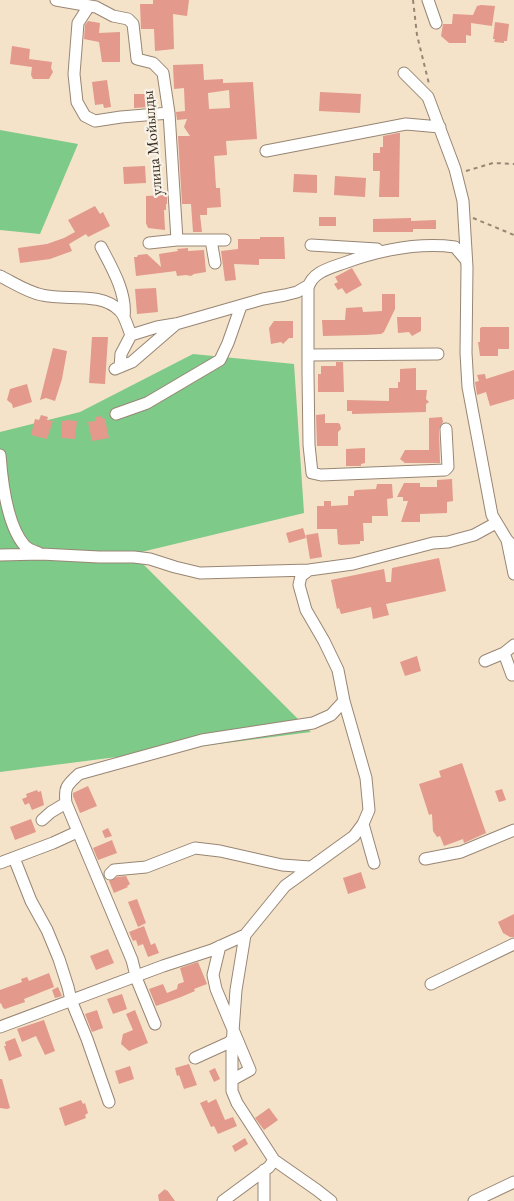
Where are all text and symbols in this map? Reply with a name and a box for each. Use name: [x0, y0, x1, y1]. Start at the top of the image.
street label: улица Мойылды: [139, 90, 167, 196]

